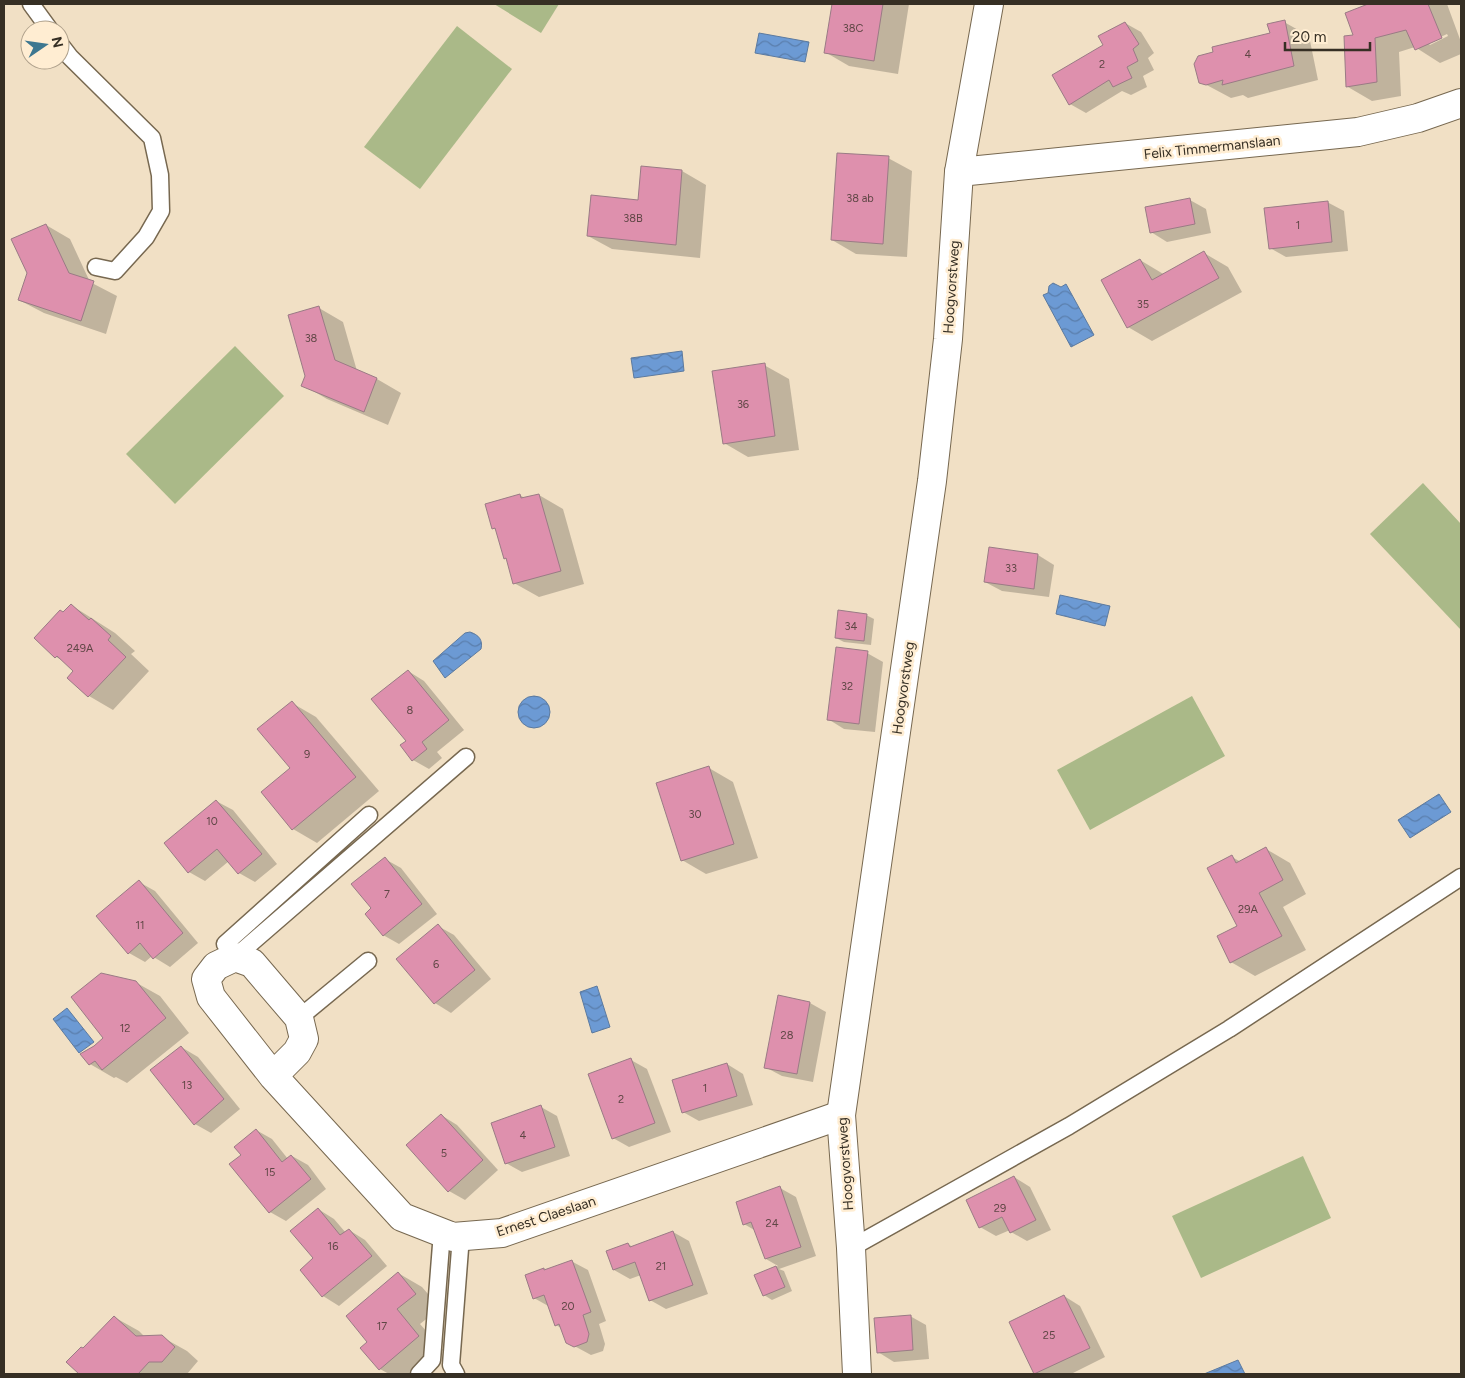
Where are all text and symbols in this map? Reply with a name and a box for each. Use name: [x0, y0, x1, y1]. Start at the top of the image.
north arrow: [20, 20, 70, 70]
scale bar: [1285, 20, 1370, 52]
house number: 38C: [843, 22, 863, 35]
text: 20 m: [1292, 28, 1326, 46]
text: N: [48, 35, 67, 49]
house number: 4: [1245, 48, 1252, 61]
house number: 2: [1099, 58, 1105, 71]
street label: Felix Timmermanslaan: [1143, 132, 1281, 163]
house number: 38 ab: [846, 192, 874, 205]
house number: 38B: [623, 212, 643, 225]
house number: 1: [1296, 219, 1300, 232]
street label: Hoogvorstweg: [940, 240, 963, 334]
house number: 35: [1137, 298, 1149, 311]
house number: 38: [305, 332, 318, 345]
house number: 36: [737, 398, 749, 411]
house number: 33: [1005, 562, 1017, 575]
house number: 34: [845, 620, 858, 633]
street label: Hoogvorstweg: [889, 641, 918, 736]
house number: 249A: [67, 642, 94, 655]
house number: 32: [841, 680, 853, 693]
house number: 8: [407, 704, 414, 717]
house number: 9: [304, 748, 310, 761]
house number: 30: [688, 808, 702, 821]
house number: 10: [206, 815, 218, 828]
house number: 7: [384, 888, 390, 901]
house number: 29A: [1238, 903, 1258, 916]
house number: 11: [135, 919, 145, 932]
house number: 6: [433, 958, 439, 971]
house number: 12: [120, 1022, 130, 1035]
house number: 28: [781, 1029, 794, 1042]
house number: 13: [182, 1079, 192, 1092]
house number: 1: [703, 1082, 707, 1095]
house number: 2: [618, 1093, 624, 1106]
street label: Hoogvorstweg: [834, 1117, 857, 1211]
house number: 4: [520, 1129, 527, 1142]
house number: 5: [441, 1147, 447, 1160]
house number: 15: [265, 1166, 275, 1179]
street label: Ernest Claeslaan: [494, 1192, 598, 1241]
house number: 29: [994, 1202, 1006, 1215]
house number: 24: [766, 1217, 779, 1230]
house number: 16: [328, 1240, 338, 1253]
house number: 21: [656, 1260, 666, 1273]
house number: 20: [561, 1300, 575, 1313]
house number: 17: [377, 1320, 387, 1333]
house number: 25: [1043, 1329, 1055, 1342]

